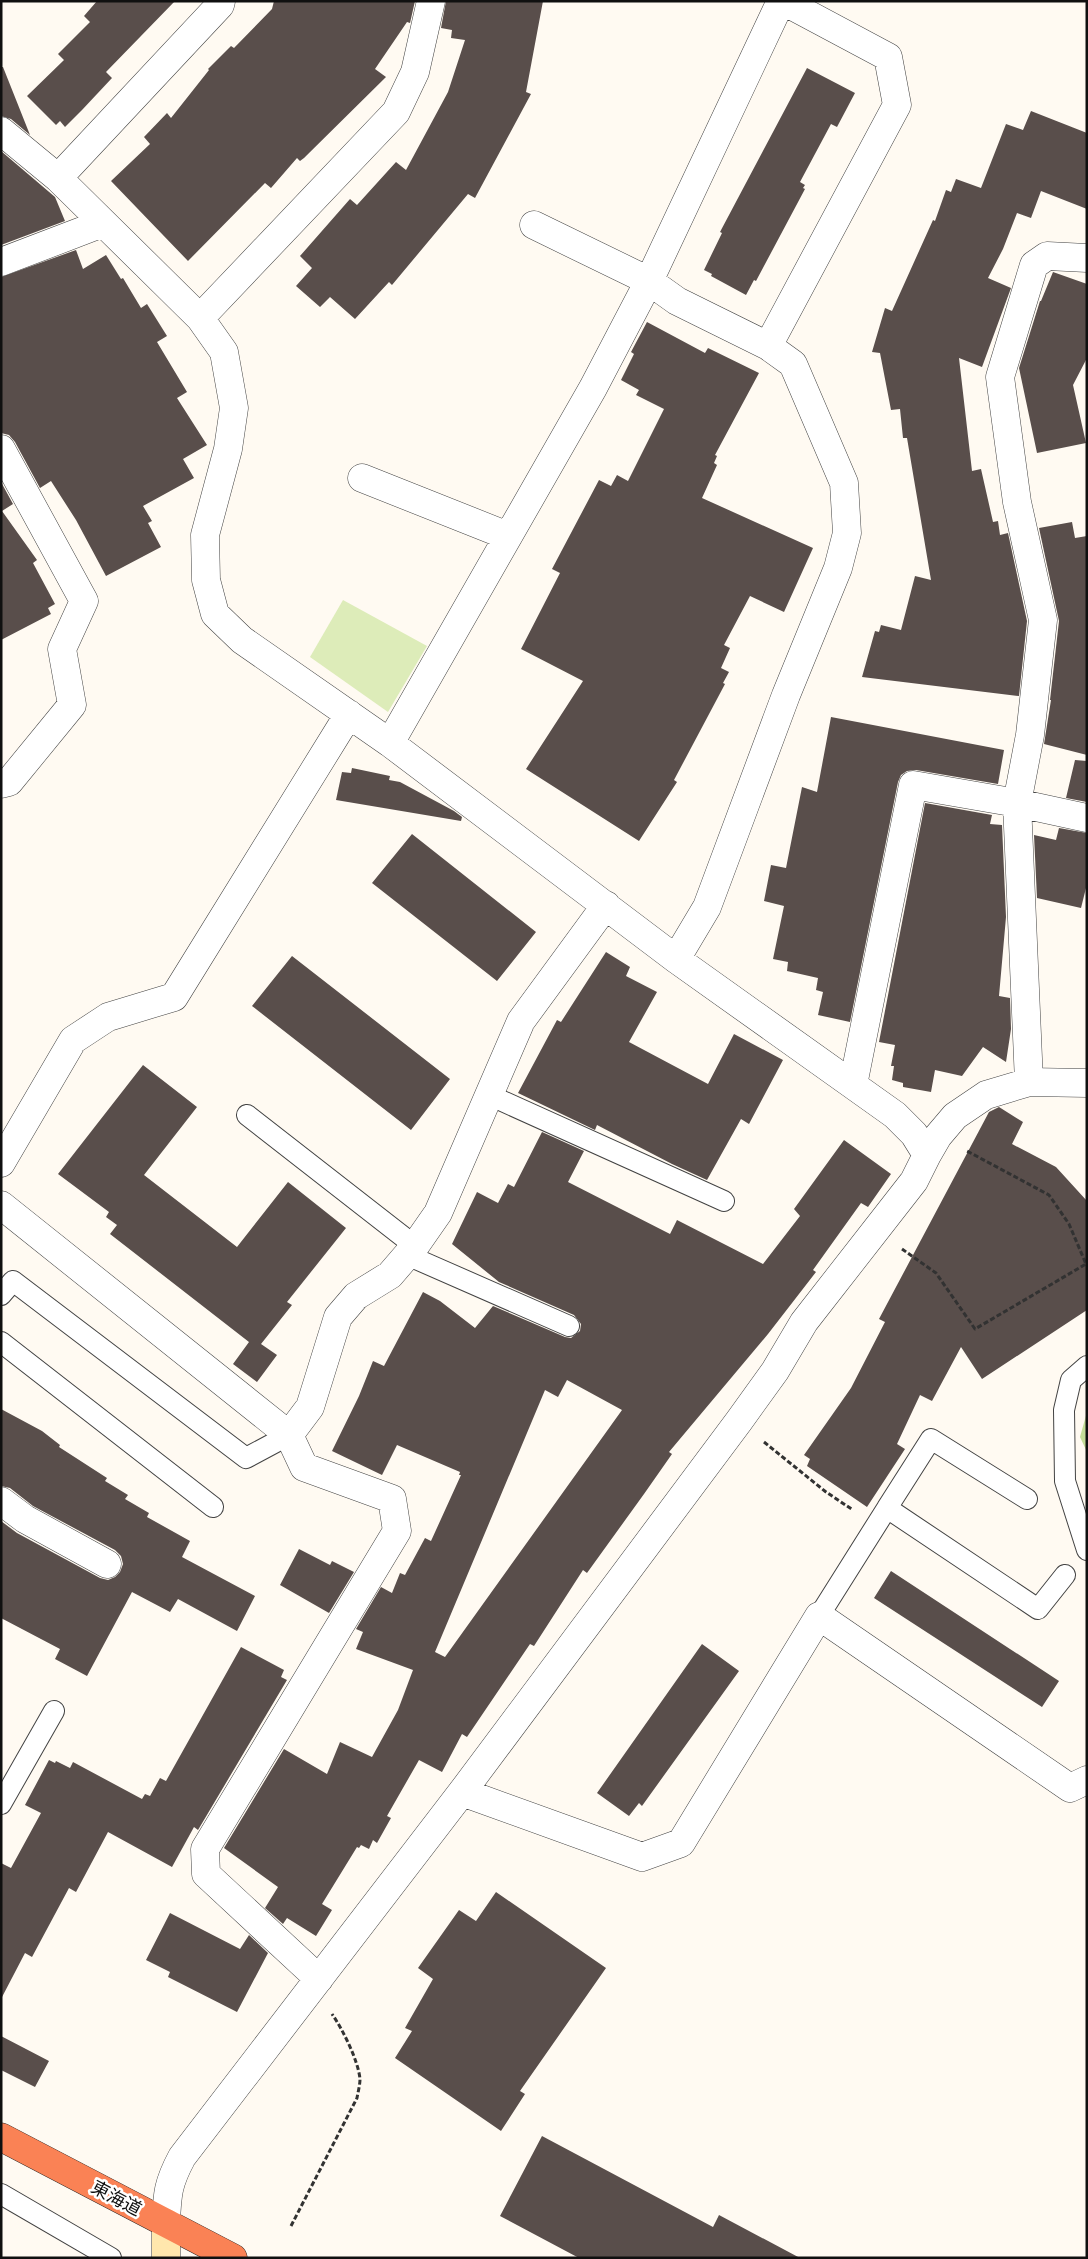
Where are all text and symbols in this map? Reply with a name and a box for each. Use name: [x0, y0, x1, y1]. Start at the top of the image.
street label: 東海道: [87, 2172, 147, 2222]

